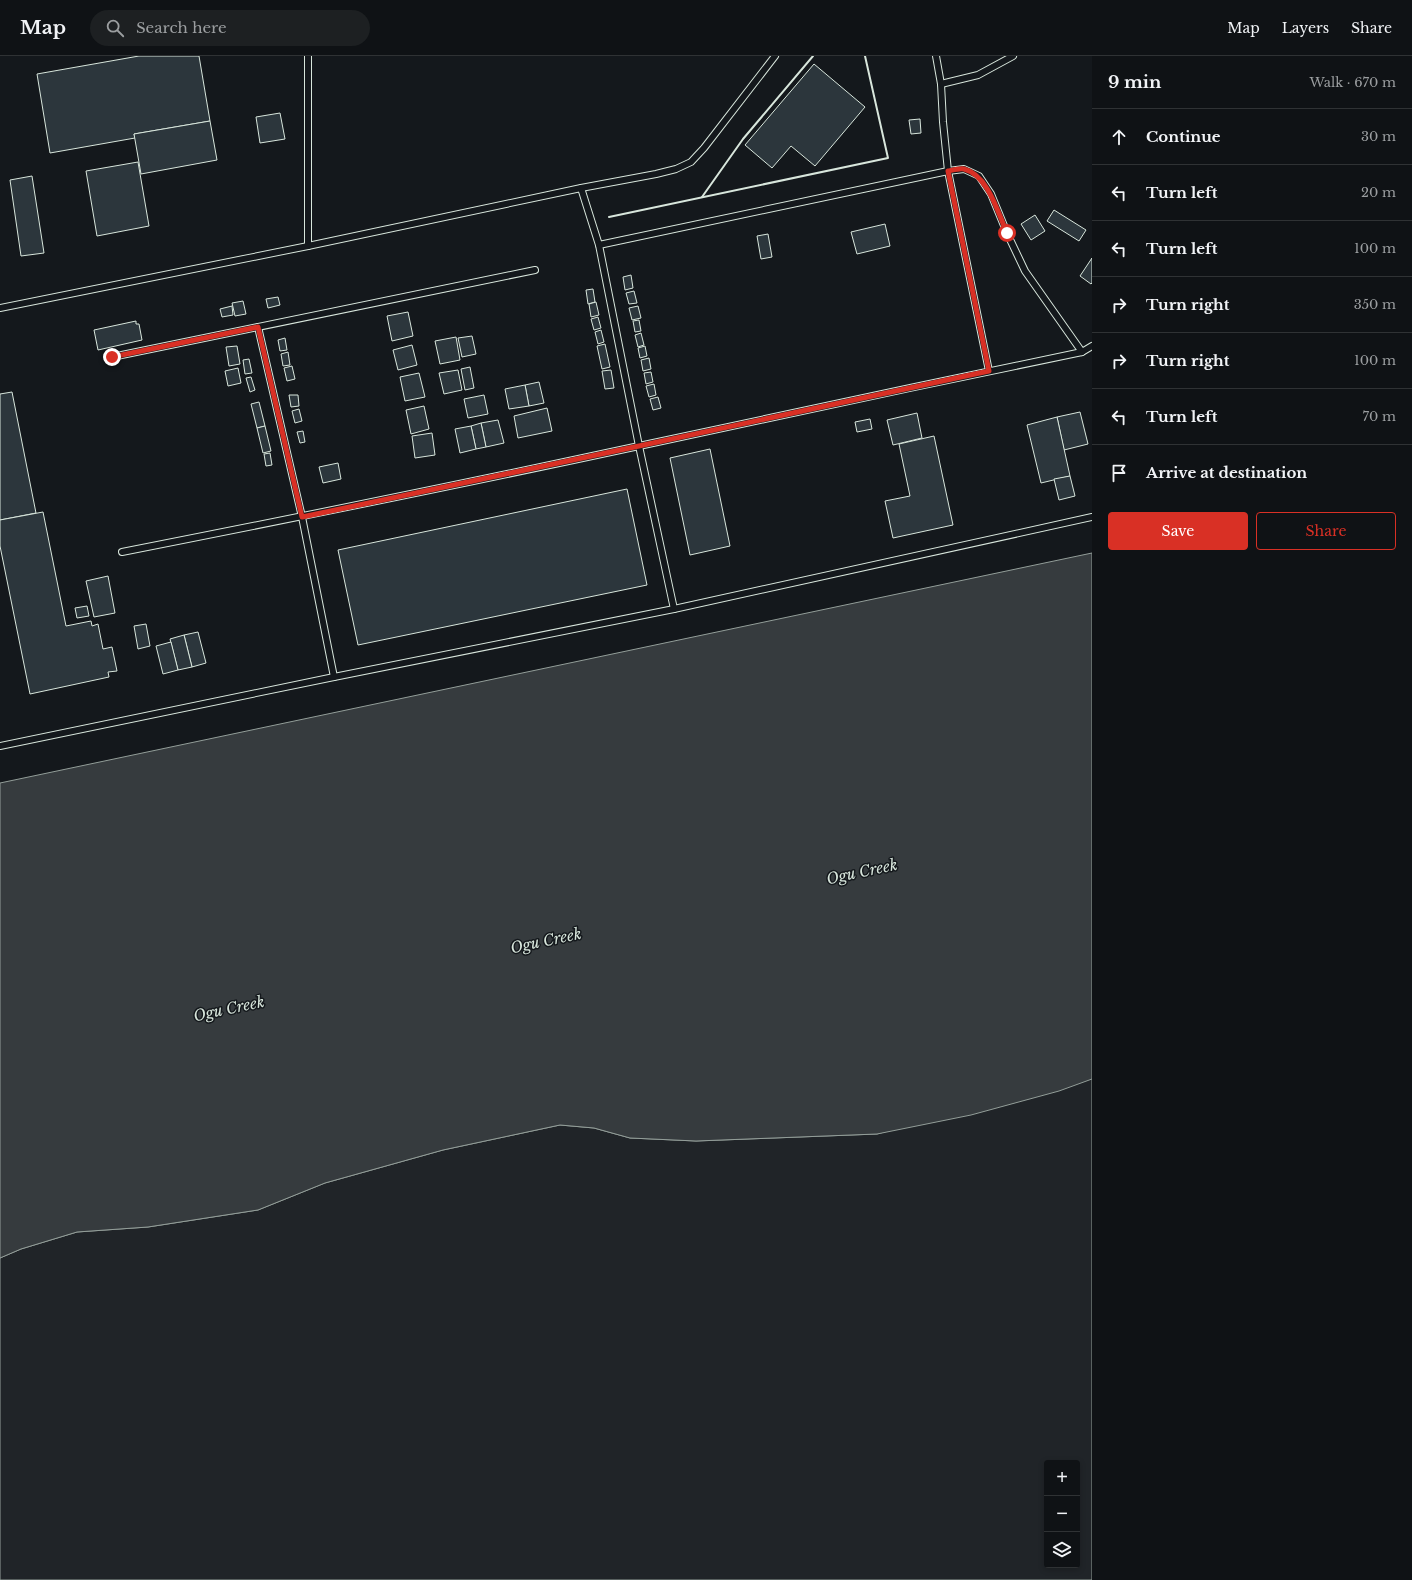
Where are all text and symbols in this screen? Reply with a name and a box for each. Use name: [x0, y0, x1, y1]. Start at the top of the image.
search box: [90, 10, 370, 46]
text: Map: [20, 16, 66, 39]
icon: search: [104, 17, 126, 39]
text: Search here: [136, 18, 227, 37]
text: Map: [1227, 19, 1260, 37]
text: Layers: [1282, 19, 1329, 37]
text: Share: [1351, 19, 1392, 37]
text: 9 min: [1108, 72, 1161, 93]
text: Walk · 670 m: [1310, 74, 1396, 91]
icon: ahead: [1108, 126, 1130, 148]
text: Continue: [1146, 127, 1221, 146]
text: 30 m: [1361, 128, 1396, 145]
icon: left: [1108, 182, 1130, 204]
text: Turn left: [1146, 183, 1217, 202]
text: 20 m: [1361, 184, 1396, 201]
route start: [998, 224, 1016, 242]
icon: left: [1108, 238, 1130, 260]
text: Turn left: [1146, 239, 1217, 258]
text: 100 m: [1354, 240, 1396, 257]
icon: right: [1108, 294, 1130, 316]
text: Turn right: [1146, 295, 1229, 314]
text: 350 m: [1354, 296, 1396, 313]
route end: [103, 348, 121, 366]
icon: right: [1108, 350, 1130, 372]
text: Turn right: [1146, 351, 1229, 370]
text: 100 m: [1354, 352, 1396, 369]
icon: left: [1108, 406, 1130, 428]
text: Turn left: [1146, 407, 1217, 426]
text: 70 m: [1363, 408, 1396, 425]
icon: arrive: [1108, 462, 1130, 484]
text: Arrive at destination: [1146, 463, 1307, 482]
button: Save: [1108, 512, 1248, 550]
button: Share: [1256, 512, 1396, 550]
water label: Ogu Creek: [825, 855, 899, 888]
water label: Ogu Creek: [509, 924, 583, 957]
water label: Ogu Creek: [192, 992, 266, 1025]
map controls: [1044, 1460, 1080, 1568]
button: +: [1044, 1460, 1080, 1496]
button: −: [1044, 1496, 1080, 1532]
button: layers: [1044, 1532, 1080, 1568]

